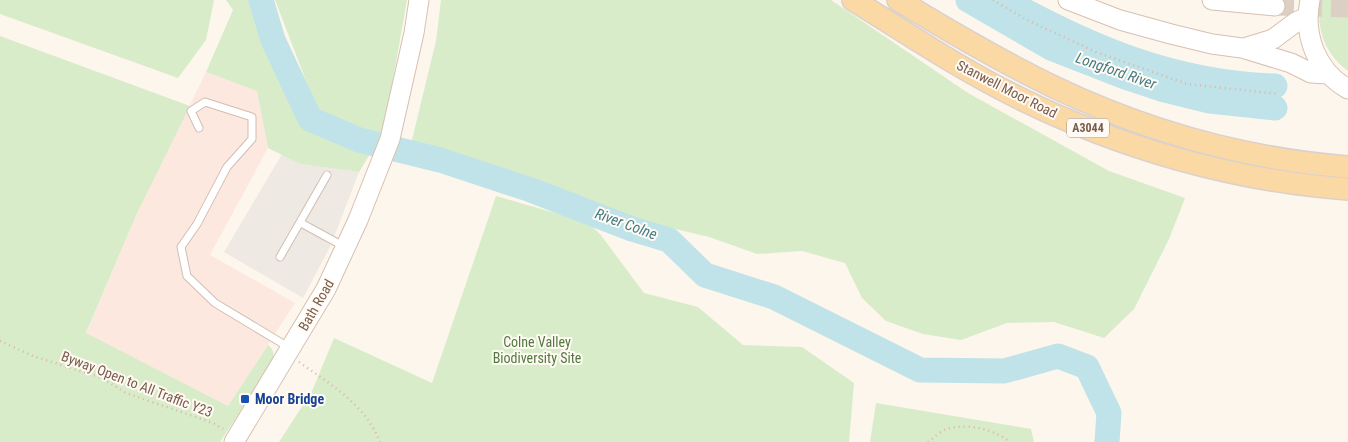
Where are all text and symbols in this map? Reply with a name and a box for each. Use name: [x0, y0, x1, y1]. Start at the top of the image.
water label: Longford River: [1073, 49, 1159, 93]
street label: Stanwell Moor Road: [954, 57, 1060, 121]
road number: A3044: [1067, 119, 1109, 138]
water label: River Colne: [593, 204, 660, 244]
street label: Bath Road: [295, 277, 337, 333]
park label: Colne Valley Biodiversity Site: [493, 334, 582, 366]
street label: Byway Open to All Traffic Y23: [59, 348, 215, 420]
place label: Moor Bridge: [255, 391, 324, 407]
marker: Moor Bridge: [239, 393, 251, 405]

